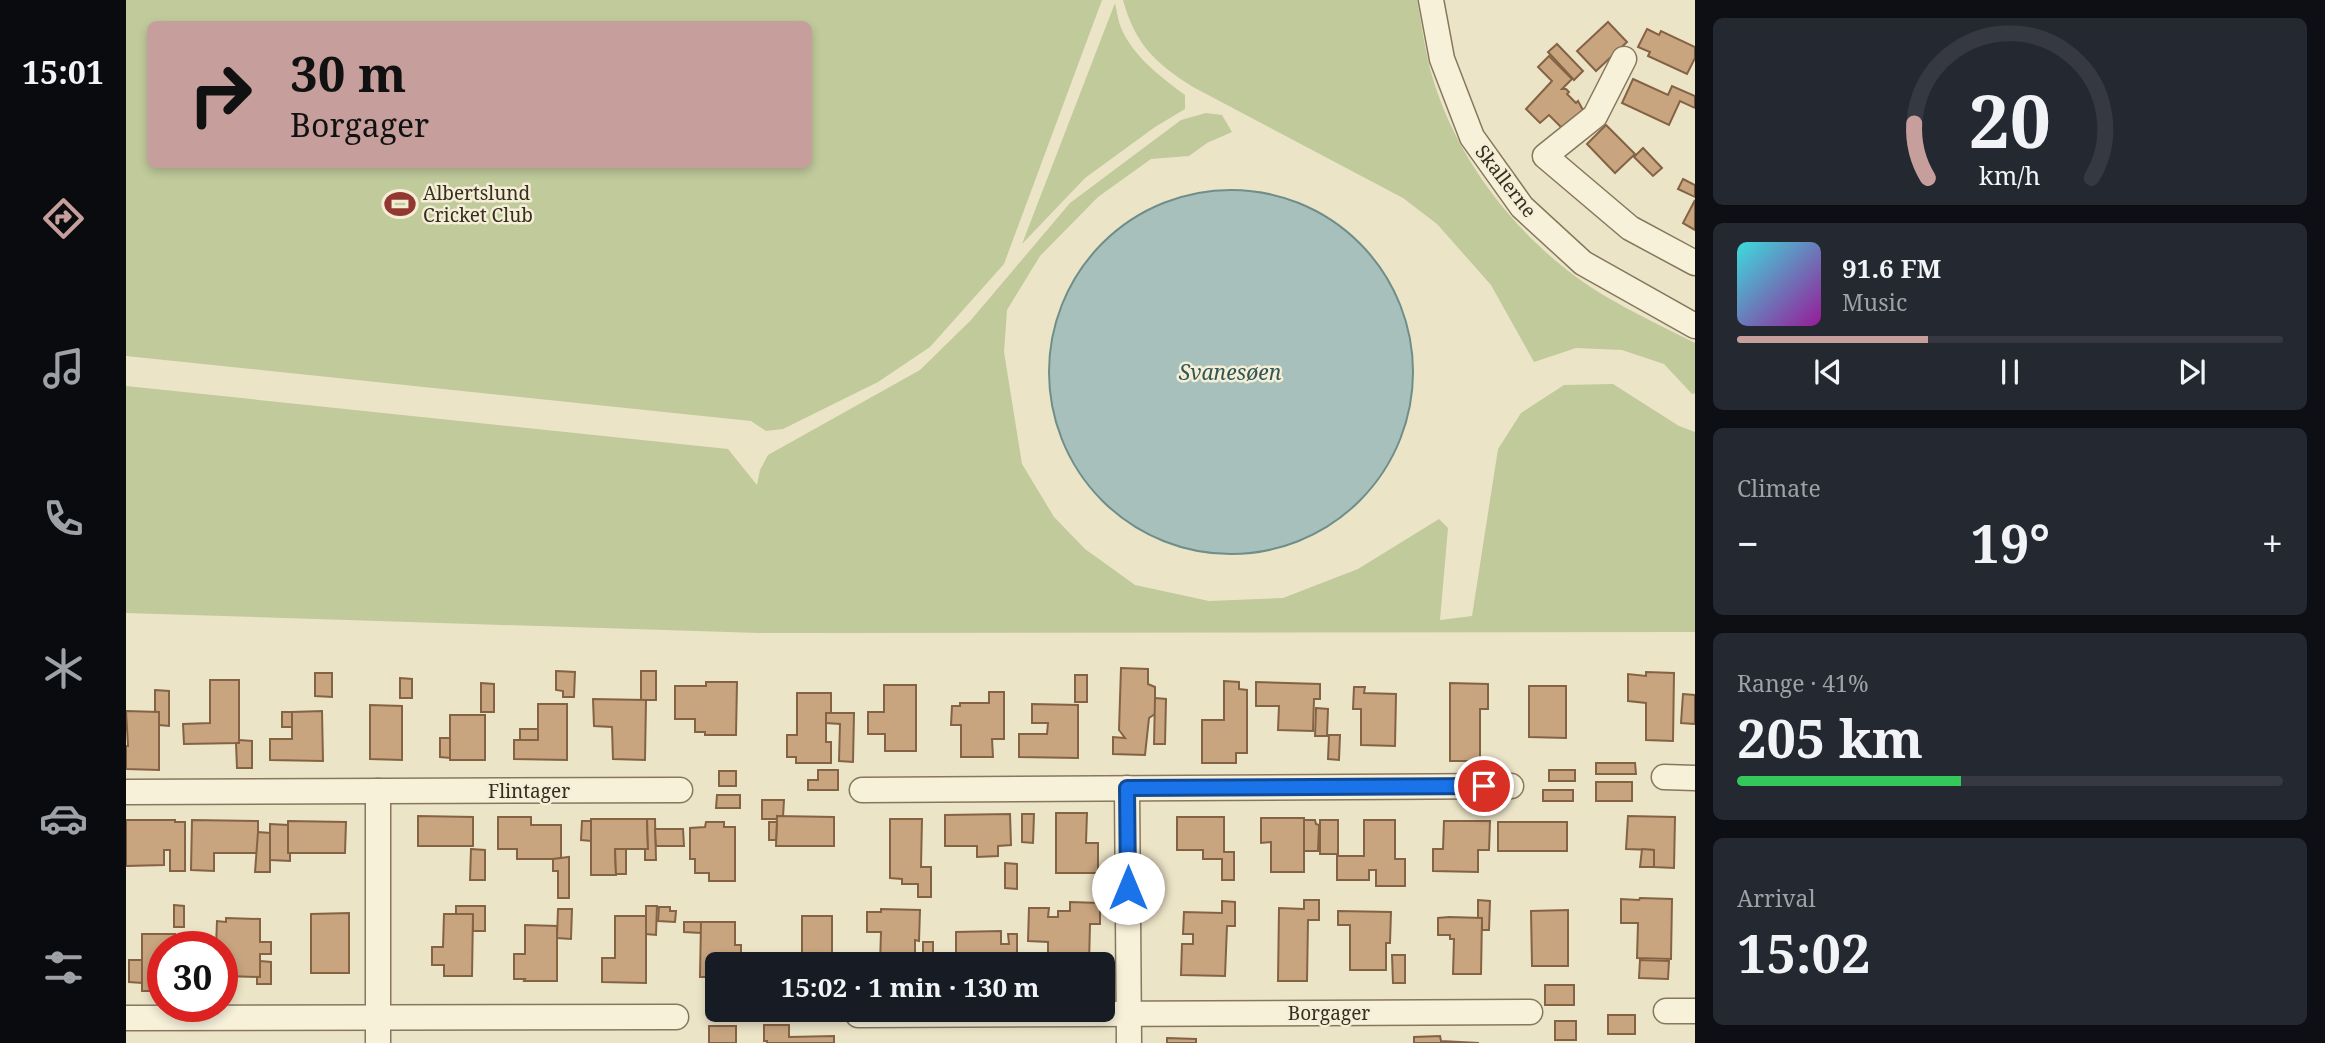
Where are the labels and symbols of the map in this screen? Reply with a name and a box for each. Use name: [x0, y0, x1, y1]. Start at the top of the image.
street label: Skallerne: [1469, 139, 1543, 223]
place label: Albertslund Cricket Club: [423, 180, 533, 228]
sports icon: Albertslund Cricket Club: [383, 187, 417, 221]
water label: Svanesøen: [1179, 358, 1282, 386]
pin: [1454, 756, 1514, 816]
street label: Flintager: [488, 778, 570, 804]
position arrow: [1091, 851, 1165, 925]
speed limit sign: 30: [147, 931, 238, 1022]
street label: Borgager: [1288, 1000, 1370, 1026]

